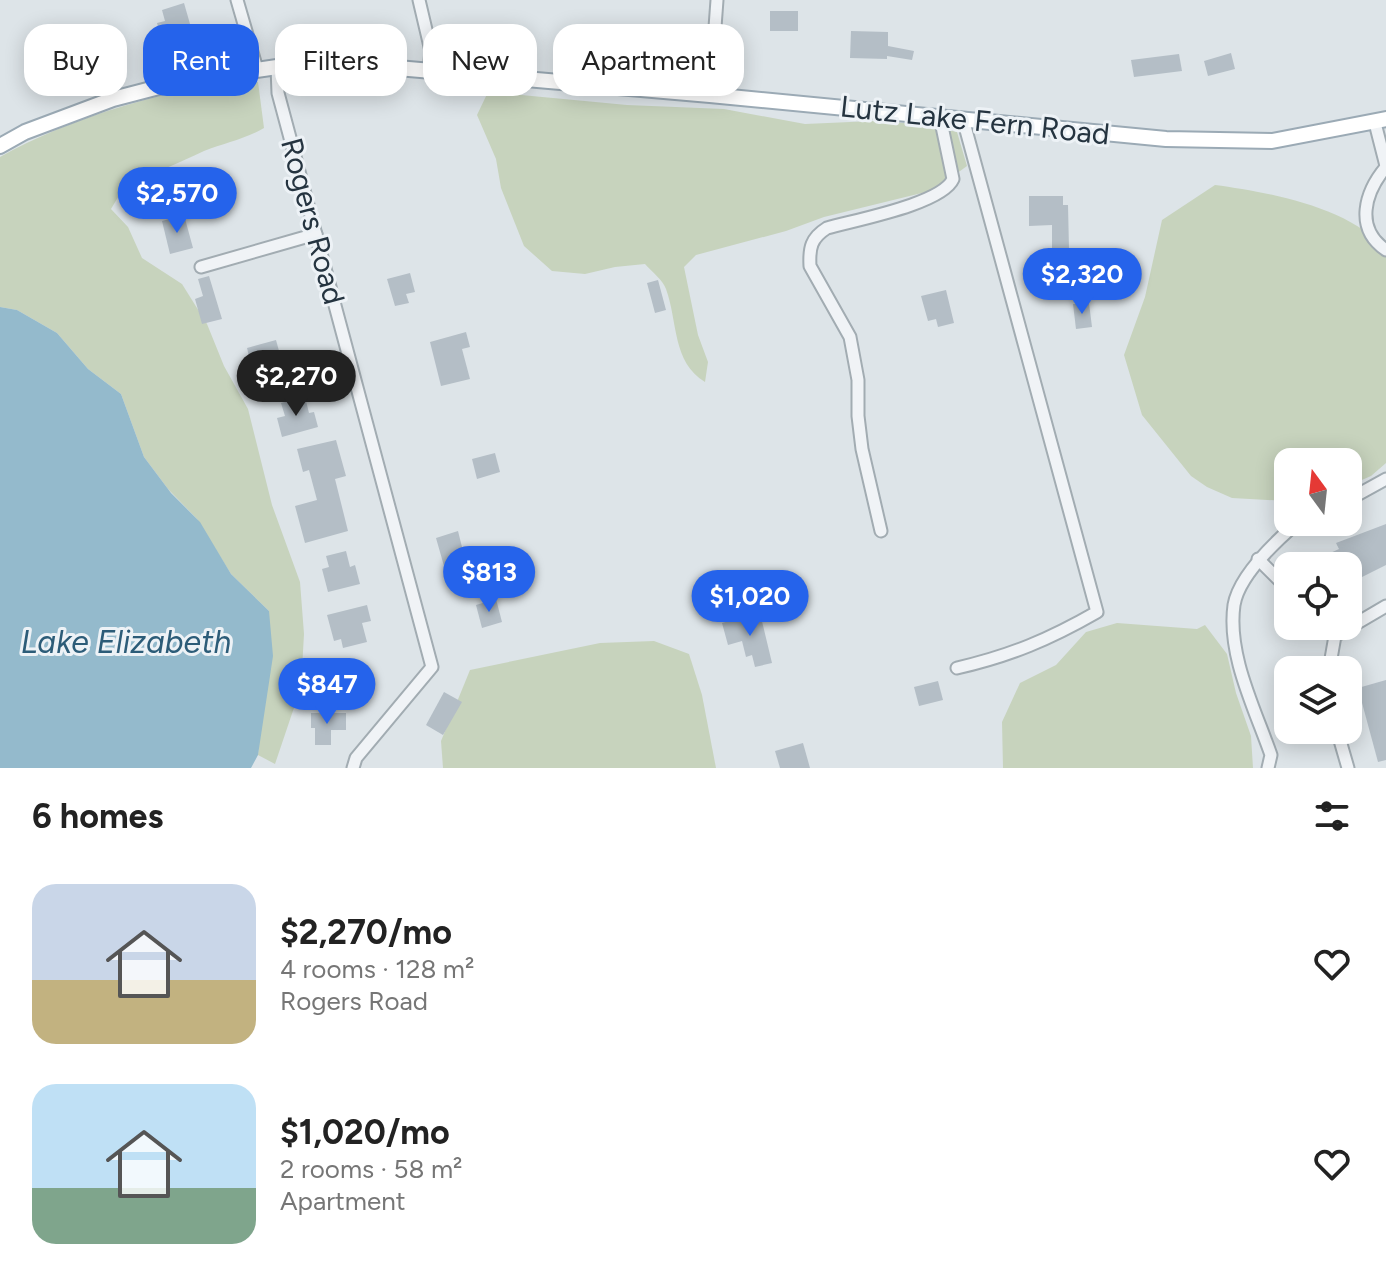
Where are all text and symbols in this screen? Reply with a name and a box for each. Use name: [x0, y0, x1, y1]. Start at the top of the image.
chip: Buy: [24, 24, 127, 96]
chip: Rent: [143, 24, 259, 96]
chip: Filters: [275, 24, 407, 96]
chip: New: [423, 24, 537, 96]
chip: Apartment: [553, 24, 744, 96]
street label: Lutz Lake Fern Road: [839, 87, 1111, 153]
street label: Rogers Road: [273, 134, 353, 308]
pin: $2,570: [112, 167, 242, 235]
text: $2,570: [136, 177, 218, 209]
pin: $2,320: [1017, 248, 1147, 316]
text: $2,320: [1041, 258, 1123, 290]
pin: $2,270: [231, 350, 361, 418]
text: $2,270: [255, 360, 337, 392]
north arrow: [1274, 448, 1362, 536]
map controls: [1274, 448, 1362, 744]
pin: $813: [442, 546, 536, 614]
button: locate: [1274, 552, 1362, 640]
text: $813: [461, 556, 517, 588]
pin: $1,020: [685, 570, 815, 638]
text: $1,020: [710, 580, 790, 612]
water label: Lake Elizabeth: [21, 623, 231, 661]
button: layers: [1274, 656, 1362, 744]
pin: $847: [280, 658, 374, 726]
text: $847: [296, 668, 358, 700]
icon: filters: [1310, 794, 1354, 838]
text: 6 homes: [32, 796, 163, 837]
text: $2,270/mo: [280, 912, 452, 953]
icon: home: [96, 916, 192, 1012]
icon: heart: [1310, 942, 1354, 986]
text: 4 rooms · 128 m²: [280, 953, 474, 985]
text: Rogers Road: [280, 985, 428, 1017]
text: $1,020/mo: [280, 1112, 450, 1153]
icon: home: [96, 1116, 192, 1212]
icon: heart: [1310, 1142, 1354, 1186]
text: 2 rooms · 58 m²: [280, 1153, 462, 1185]
text: Apartment: [280, 1185, 406, 1217]

